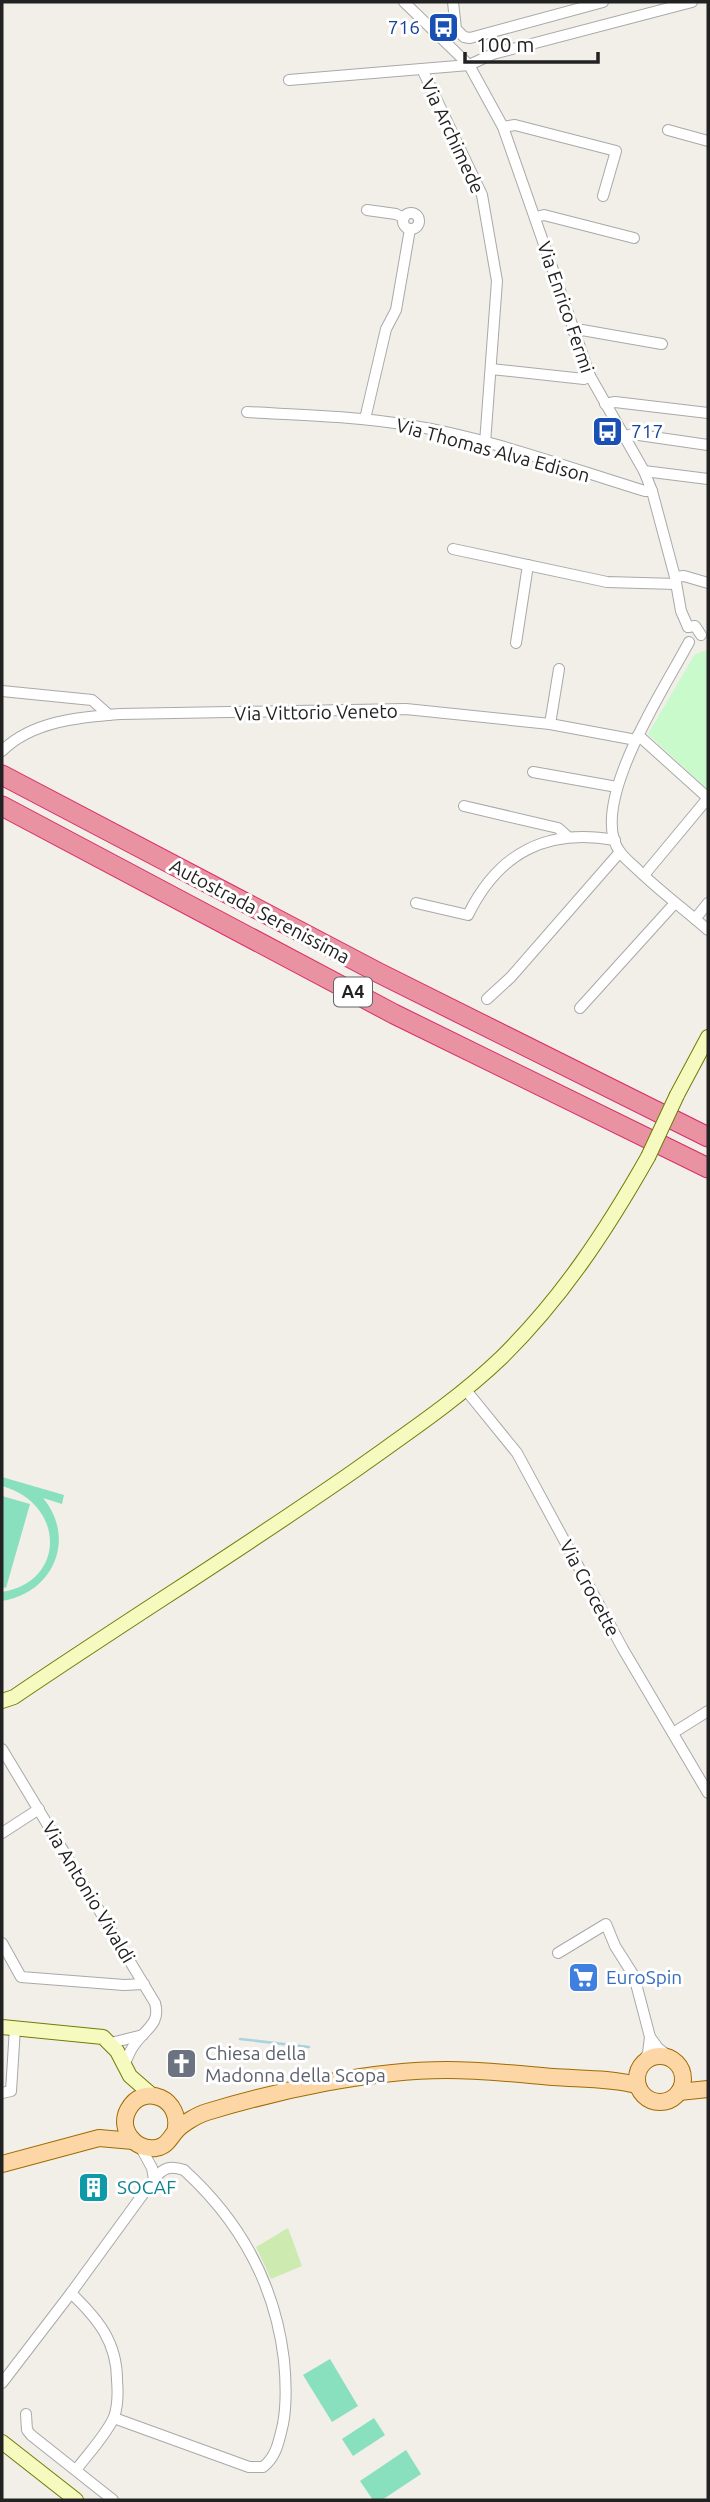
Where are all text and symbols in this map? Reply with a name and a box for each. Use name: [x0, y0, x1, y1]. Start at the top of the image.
bus stop icon: 716: [426, 10, 460, 44]
place label: 716: [388, 16, 420, 38]
scale bar: [465, 21, 598, 65]
text: 100 m: [476, 32, 534, 56]
street label: Via Archimede: [417, 75, 489, 197]
street label: Via Enrico Fermi: [533, 238, 599, 376]
street label: Via Thomas Alva Edison: [394, 414, 592, 486]
bus stop icon: 717: [591, 414, 625, 448]
place label: 717: [631, 420, 663, 442]
street label: Via Vittorio Veneto: [234, 700, 398, 724]
street label: Autostrada Serenissima: [166, 854, 354, 968]
road number: A4: [334, 978, 372, 1007]
street label: Via Crocette: [555, 1536, 625, 1640]
street label: Via Antonio Vivaldi: [38, 1817, 140, 1967]
supermarket icon: EuroSpin: [566, 1960, 600, 1994]
place label: EuroSpin: [606, 1966, 682, 1988]
place label: Chiesa della Madonna della Scopa: [205, 2042, 386, 2086]
church icon: Chiesa della Madonna della Scopa: [165, 2047, 199, 2081]
building icon: SOCAF: [77, 2170, 111, 2204]
place label: SOCAF: [117, 2176, 176, 2198]

